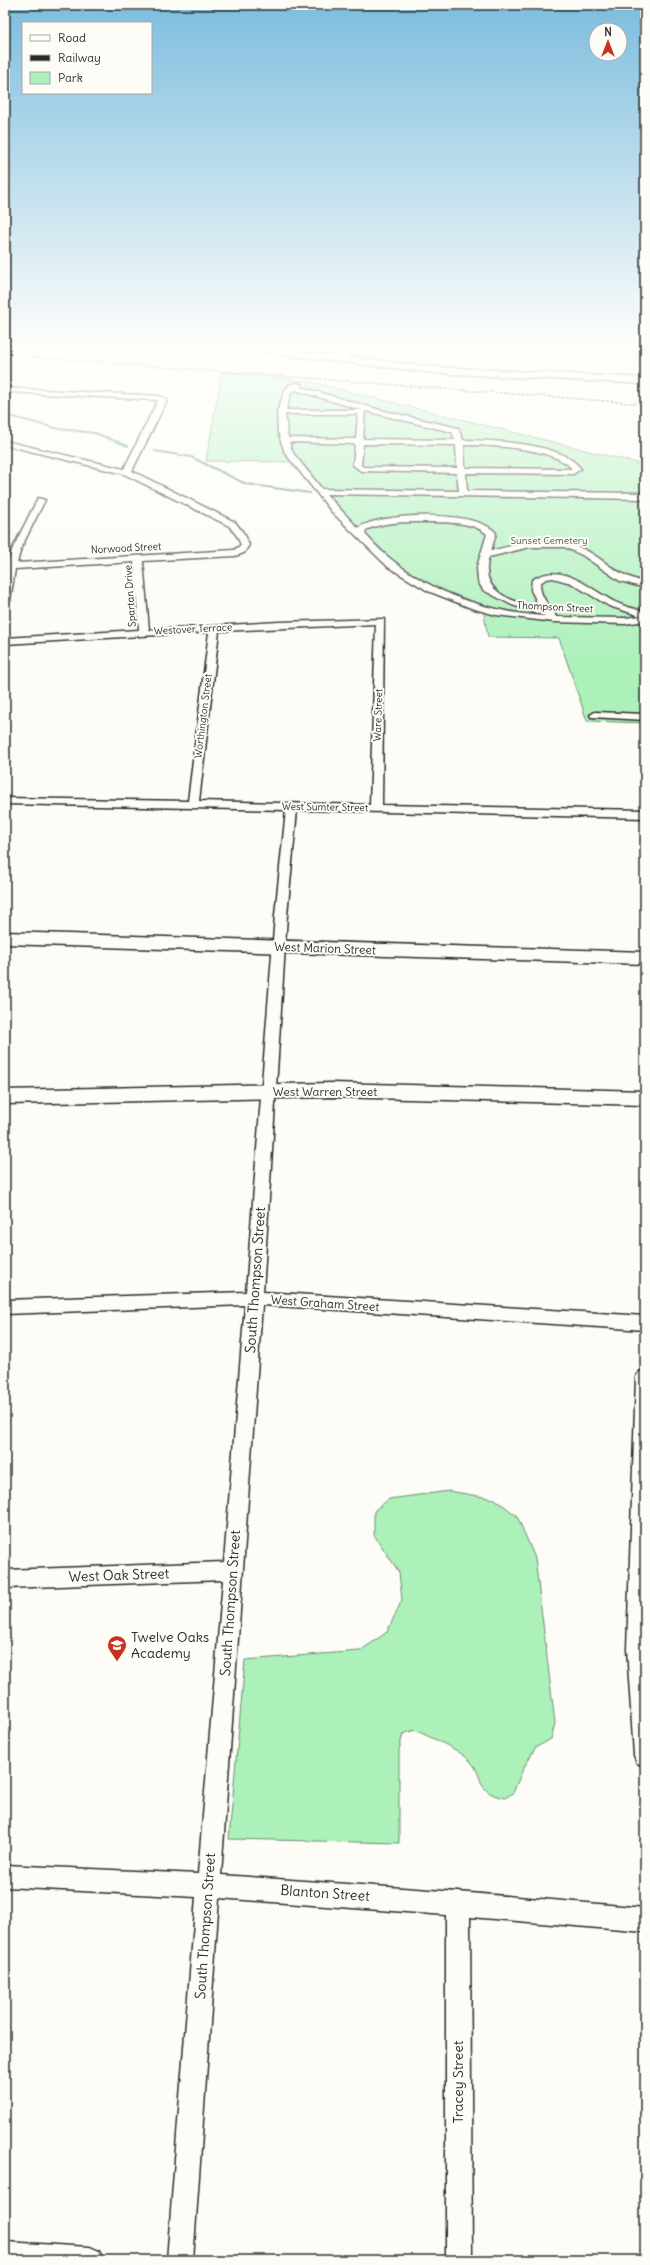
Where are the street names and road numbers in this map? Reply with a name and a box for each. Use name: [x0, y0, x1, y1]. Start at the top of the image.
street label: Norwood Street: [90, 540, 162, 556]
street label: Spartan Drive: [121, 565, 139, 627]
street label: Thompson Street: [517, 599, 594, 616]
street label: Westover Terrace: [154, 620, 232, 638]
street label: Worthington Street: [191, 672, 215, 759]
street label: Ware Street: [371, 688, 385, 742]
street label: West Sumter Street: [282, 800, 369, 814]
street label: West Marion Street: [274, 939, 376, 957]
street label: West Warren Street: [273, 1084, 377, 1099]
street label: South Thompson Street: [241, 1206, 269, 1354]
street label: West Graham Street: [270, 1292, 380, 1314]
street label: South Thompson Street: [216, 1529, 244, 1677]
street label: West Oak Street: [68, 1564, 170, 1586]
street label: South Thompson Street: [191, 1852, 219, 2000]
street label: Blanton Street: [280, 1881, 371, 1905]
street label: Tracey Street: [449, 2040, 467, 2123]

